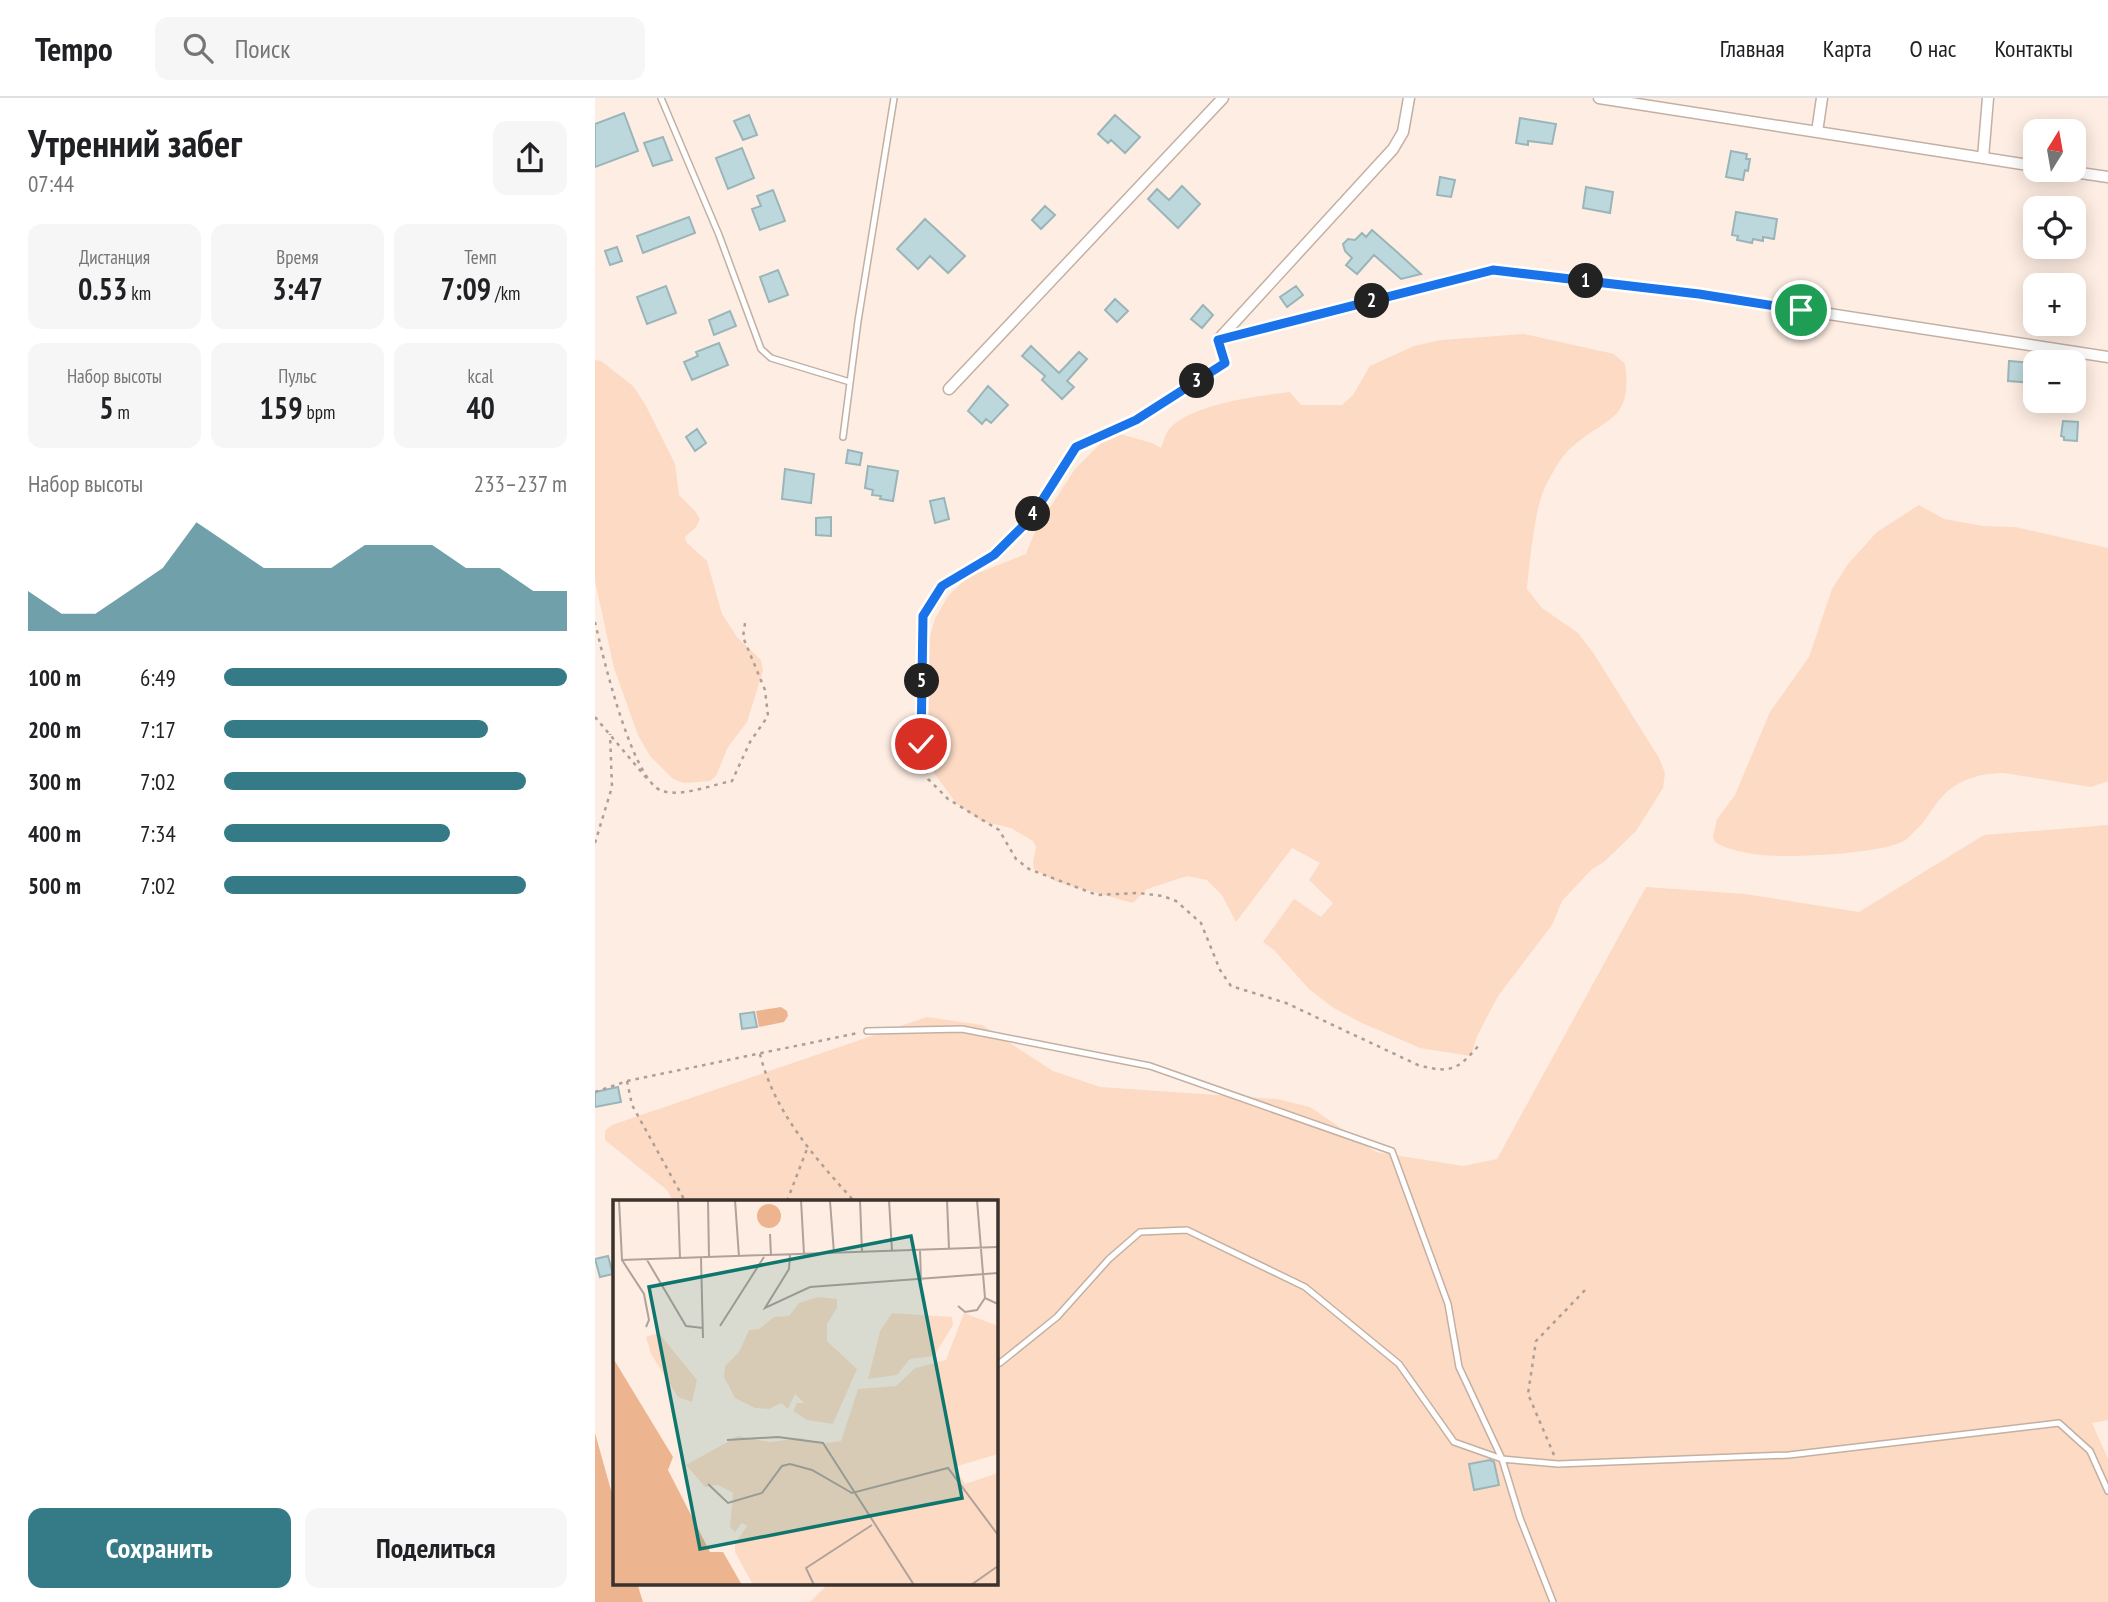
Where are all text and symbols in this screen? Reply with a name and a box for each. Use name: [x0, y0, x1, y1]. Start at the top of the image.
search box: [155, 17, 645, 80]
text: Tempo: [35, 27, 113, 70]
icon: search: [179, 29, 217, 67]
text: Поиск: [235, 32, 290, 65]
text: Главная: [1720, 33, 1785, 64]
text: Карта: [1823, 33, 1872, 64]
text: О нас: [1910, 33, 1956, 64]
text: Контакты: [1994, 33, 2073, 64]
text: Утренний забег: [28, 118, 242, 167]
north arrow: [2023, 119, 2086, 182]
map controls: [2023, 119, 2086, 413]
button: share: [493, 121, 567, 195]
text: 07:44: [28, 169, 74, 198]
button: locate: [2023, 196, 2086, 259]
text: Дистанция: [79, 245, 150, 269]
text: Время: [276, 245, 319, 269]
text: Темп: [464, 245, 497, 269]
pin: 1: [1569, 264, 1604, 298]
text: 1: [1581, 268, 1590, 292]
text: 0.53: [78, 269, 127, 308]
text: 3:47: [272, 269, 323, 308]
text: 7:09: [441, 269, 491, 308]
button: +: [2023, 273, 2086, 336]
pin: [1771, 280, 1831, 340]
text: km: [127, 281, 151, 305]
text: /km: [491, 281, 520, 305]
pin: 2: [1355, 284, 1389, 318]
text: 2: [1367, 288, 1376, 312]
icon: arrive: [1782, 291, 1820, 329]
button: −: [2023, 350, 2086, 413]
text: Набор высоты: [67, 364, 162, 388]
text: Пульс: [278, 364, 317, 388]
text: kcal: [468, 364, 493, 388]
pin: 3: [1179, 364, 1215, 398]
text: 3: [1192, 368, 1201, 392]
text: 5: [99, 388, 113, 427]
text: 159: [260, 388, 303, 427]
text: 40: [466, 388, 495, 427]
text: m: [113, 400, 130, 424]
text: bpm: [303, 400, 335, 424]
text: Набор высоты: [28, 469, 143, 498]
text: 233–237 m: [474, 469, 567, 498]
pin: 4: [1015, 496, 1051, 532]
text: 4: [1028, 501, 1037, 525]
text: 100 m: [28, 663, 81, 692]
text: 6:49: [140, 663, 176, 692]
pin: 5: [905, 664, 939, 698]
text: 5: [917, 668, 926, 692]
pin: [891, 714, 951, 774]
text: 200 m: [28, 715, 81, 744]
text: 7:17: [140, 715, 176, 744]
icon: check: [902, 725, 940, 763]
text: 300 m: [28, 767, 81, 796]
text: 7:02: [140, 767, 176, 796]
text: 400 m: [28, 819, 81, 848]
text: 7:34: [140, 819, 176, 848]
text: 500 m: [28, 871, 81, 900]
text: 7:02: [140, 871, 176, 900]
inset map: [613, 1200, 997, 1584]
button: Сохранить: [28, 1508, 291, 1588]
button: Поделиться: [305, 1508, 567, 1588]

